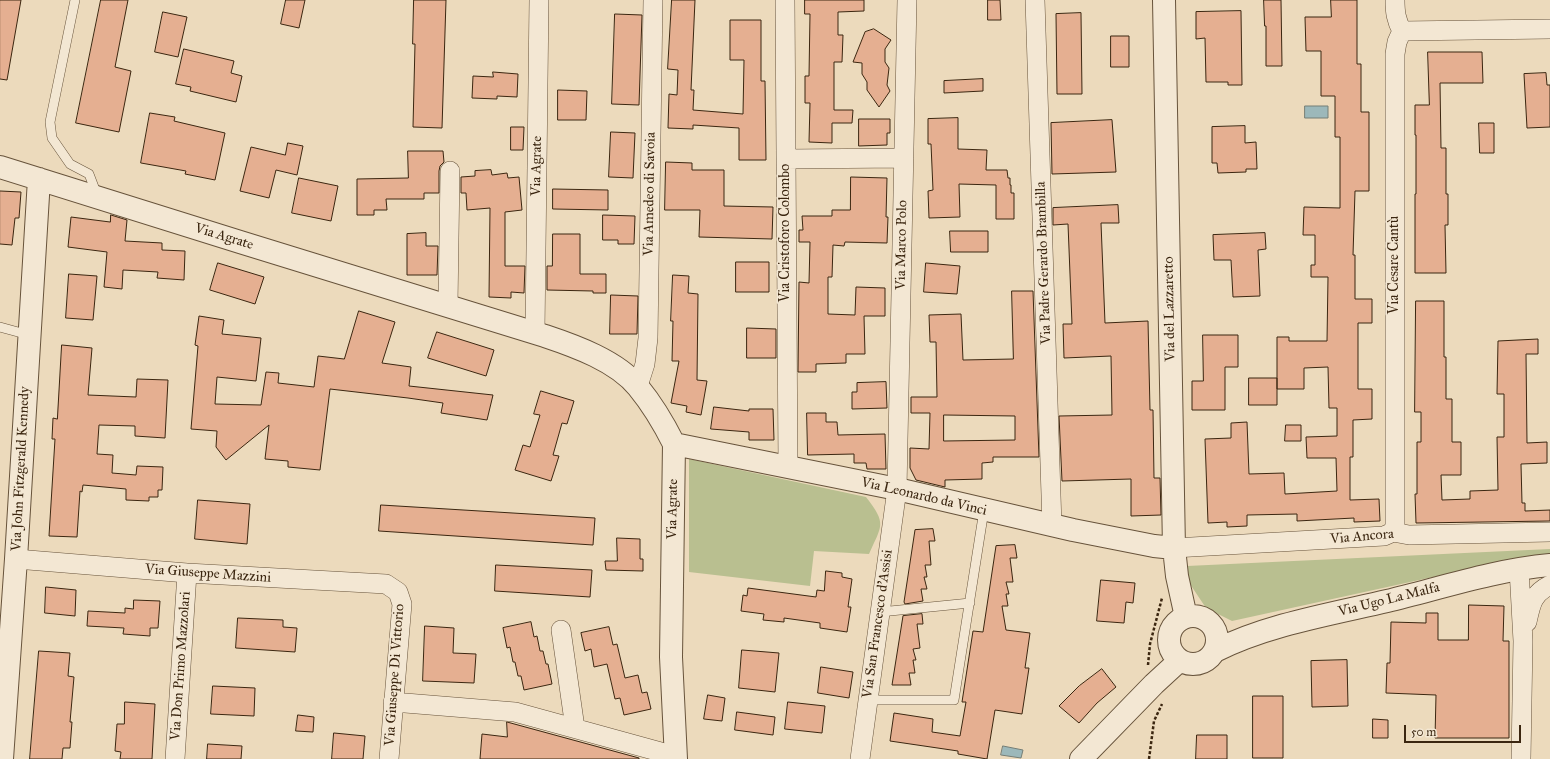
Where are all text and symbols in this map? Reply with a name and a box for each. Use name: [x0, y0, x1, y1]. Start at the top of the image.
street label: Via Amedeo di Savoia: [641, 132, 659, 256]
street label: Via Agrate: [528, 136, 546, 196]
street label: Via Cristoforo Colombo: [778, 164, 794, 302]
street label: Via Padre Gerardo Brambilla: [1033, 181, 1055, 345]
street label: Via Marco Polo: [893, 200, 911, 290]
street label: Via Cesare Cantù: [1387, 216, 1403, 314]
street label: Via Agrate: [193, 220, 255, 254]
street label: Via del Lazzaretto: [1161, 256, 1179, 362]
street label: Via John Fitzgerald Kennedy: [8, 386, 34, 552]
street label: Via Leonardo da Vinci: [859, 474, 989, 520]
street label: Via Agrate: [664, 479, 682, 539]
street label: Via Ancora: [1330, 526, 1394, 548]
street label: Via San Francesco d'Assisi: [859, 549, 897, 699]
street label: Via Giuseppe Mazzini: [144, 561, 272, 587]
street label: Via Ugo La Malfa: [1337, 579, 1441, 621]
street label: Via Don Primo Mazzolari: [167, 591, 195, 741]
street label: Via Giuseppe Di Vittorio: [382, 603, 408, 747]
scale bar: [1406, 717, 1523, 743]
text: 50 m: [1411, 725, 1436, 739]

